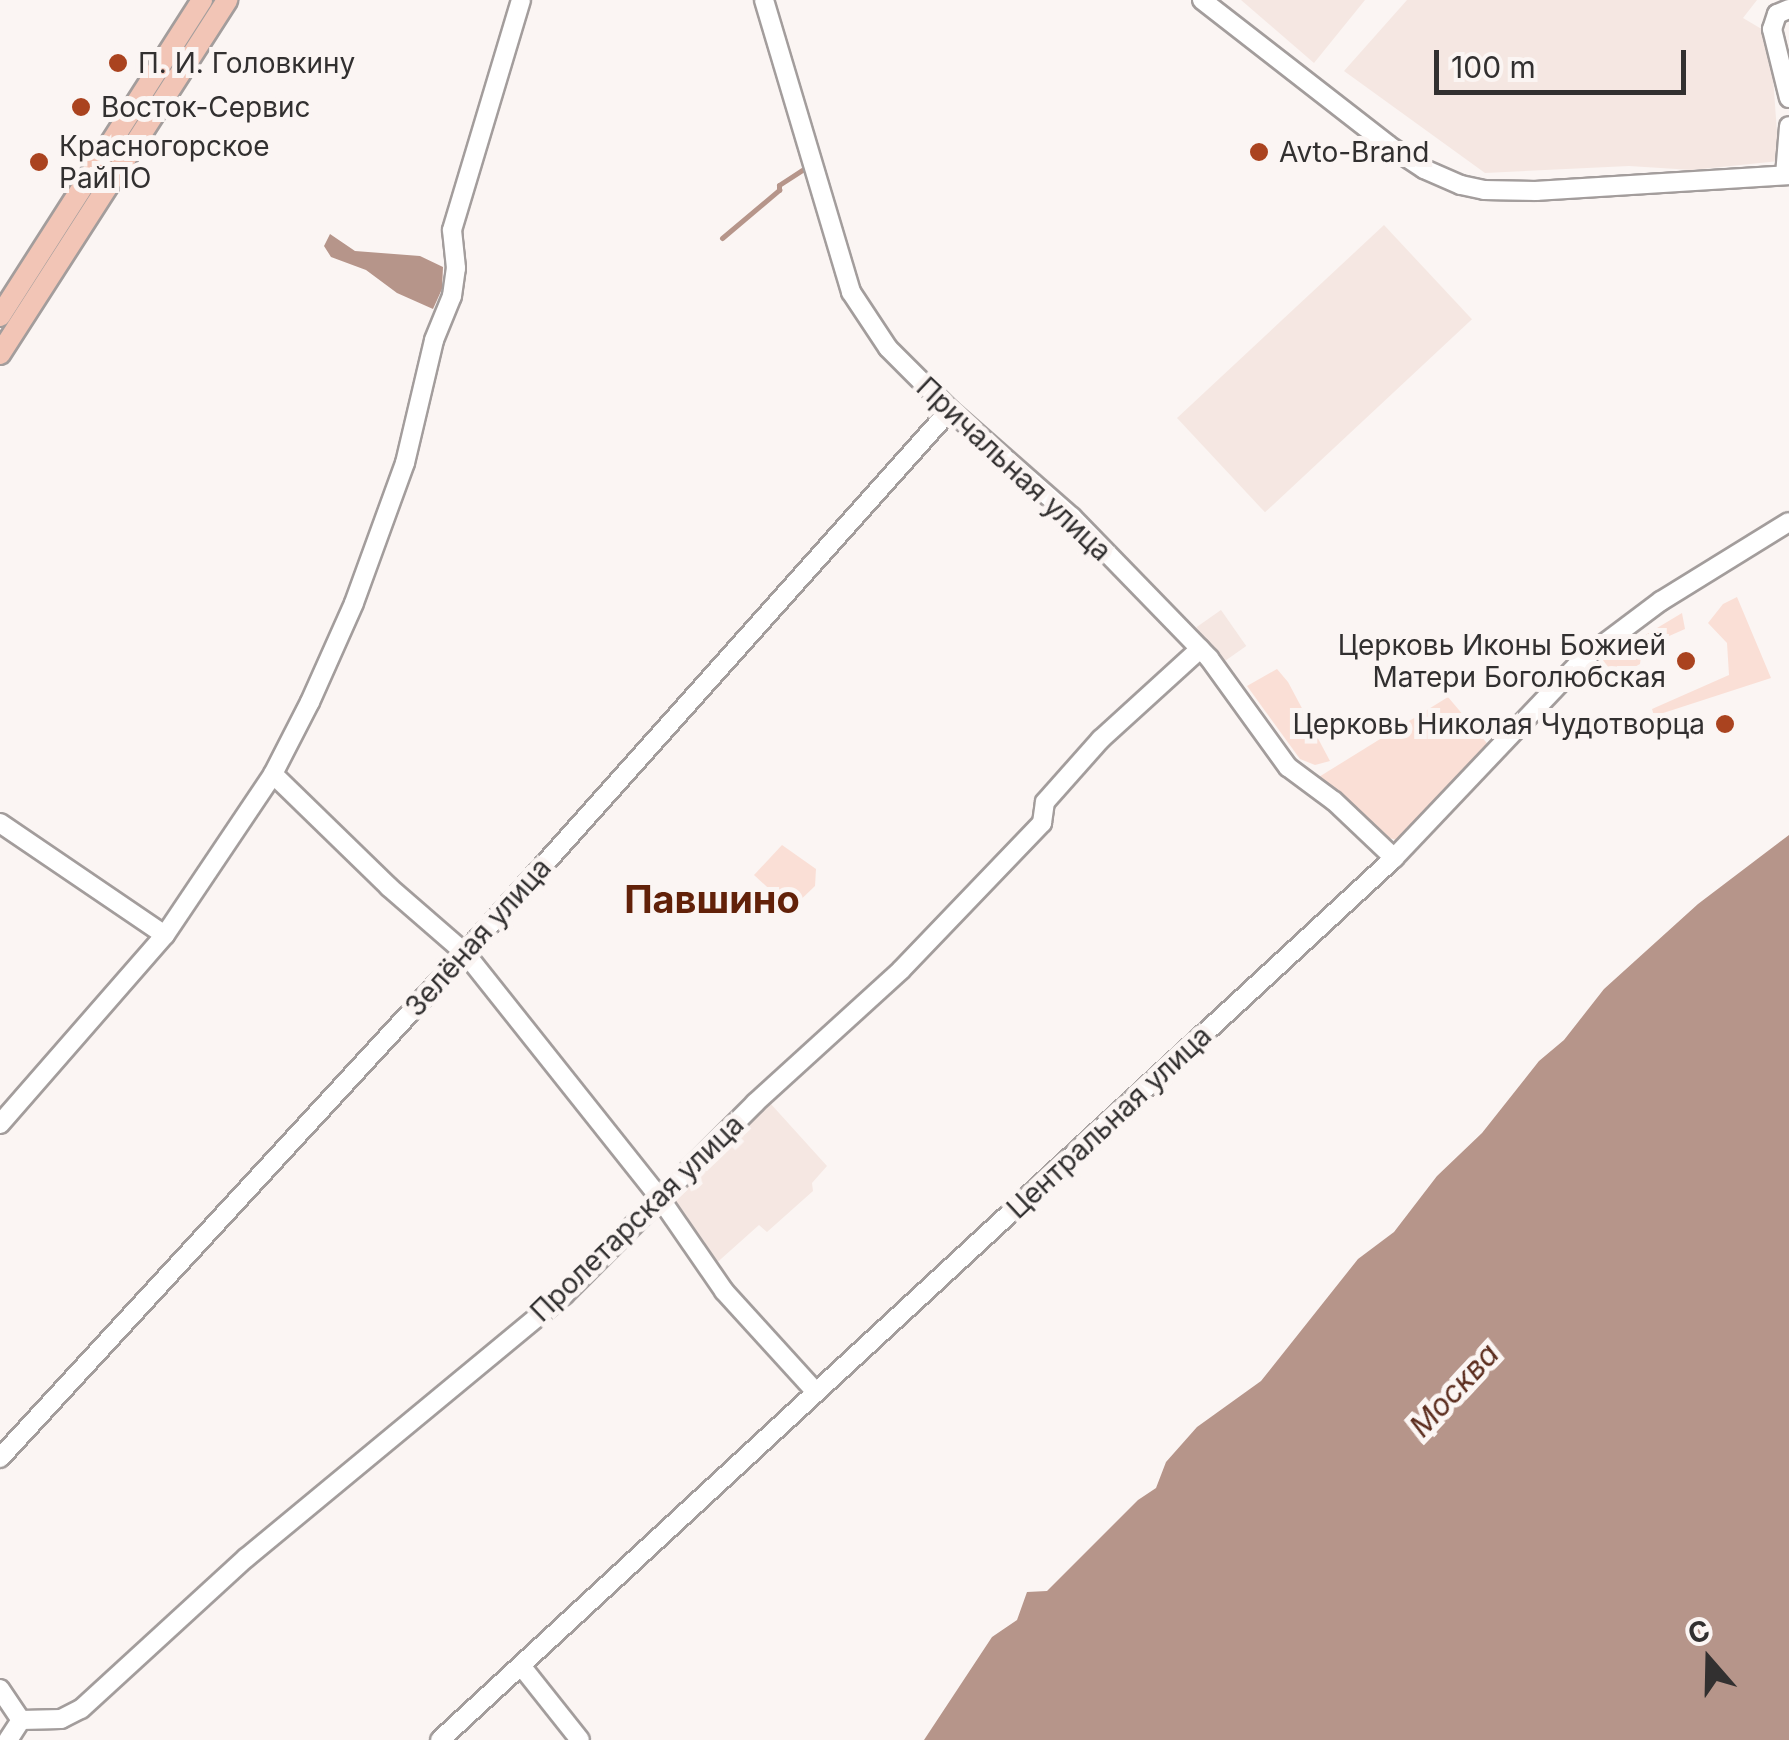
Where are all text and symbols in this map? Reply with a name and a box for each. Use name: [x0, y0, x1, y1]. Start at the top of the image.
scale bar: [1439, 30, 1692, 92]
place label: П. И. Головкину: [138, 46, 355, 80]
text: 100 m: [1451, 49, 1536, 85]
marker: П. И. Головкину: [107, 52, 129, 74]
place label: Восток-Сервис: [101, 90, 311, 124]
marker: Восток-Сервис: [70, 96, 92, 118]
place label: Красногорское РайПО: [59, 129, 270, 195]
place label: Avto-Brand: [1279, 135, 1429, 169]
marker: Avto-Brand: [1248, 141, 1270, 163]
marker: Красногорское РайПО: [28, 151, 50, 173]
street label: Причальная улица: [910, 370, 1118, 568]
place label: Церковь Иконы Божией Матери Боголюбская: [1338, 628, 1666, 694]
marker: Церковь Иконы Божией Матери Боголюбская: [1675, 650, 1697, 672]
place label: Церковь Николая Чудотворца: [1293, 707, 1705, 741]
marker: Церковь Николая Чудотворца: [1714, 713, 1736, 735]
street label: Зелёная улица: [398, 851, 558, 1023]
district label: Павшино: [624, 877, 800, 923]
street label: Центральная улица: [1000, 1019, 1218, 1225]
street label: Пролетарская улица: [524, 1108, 750, 1328]
water label: Москва: [1402, 1336, 1506, 1444]
north arrow: [1659, 1610, 1759, 1710]
text: С: [1683, 1612, 1714, 1651]

